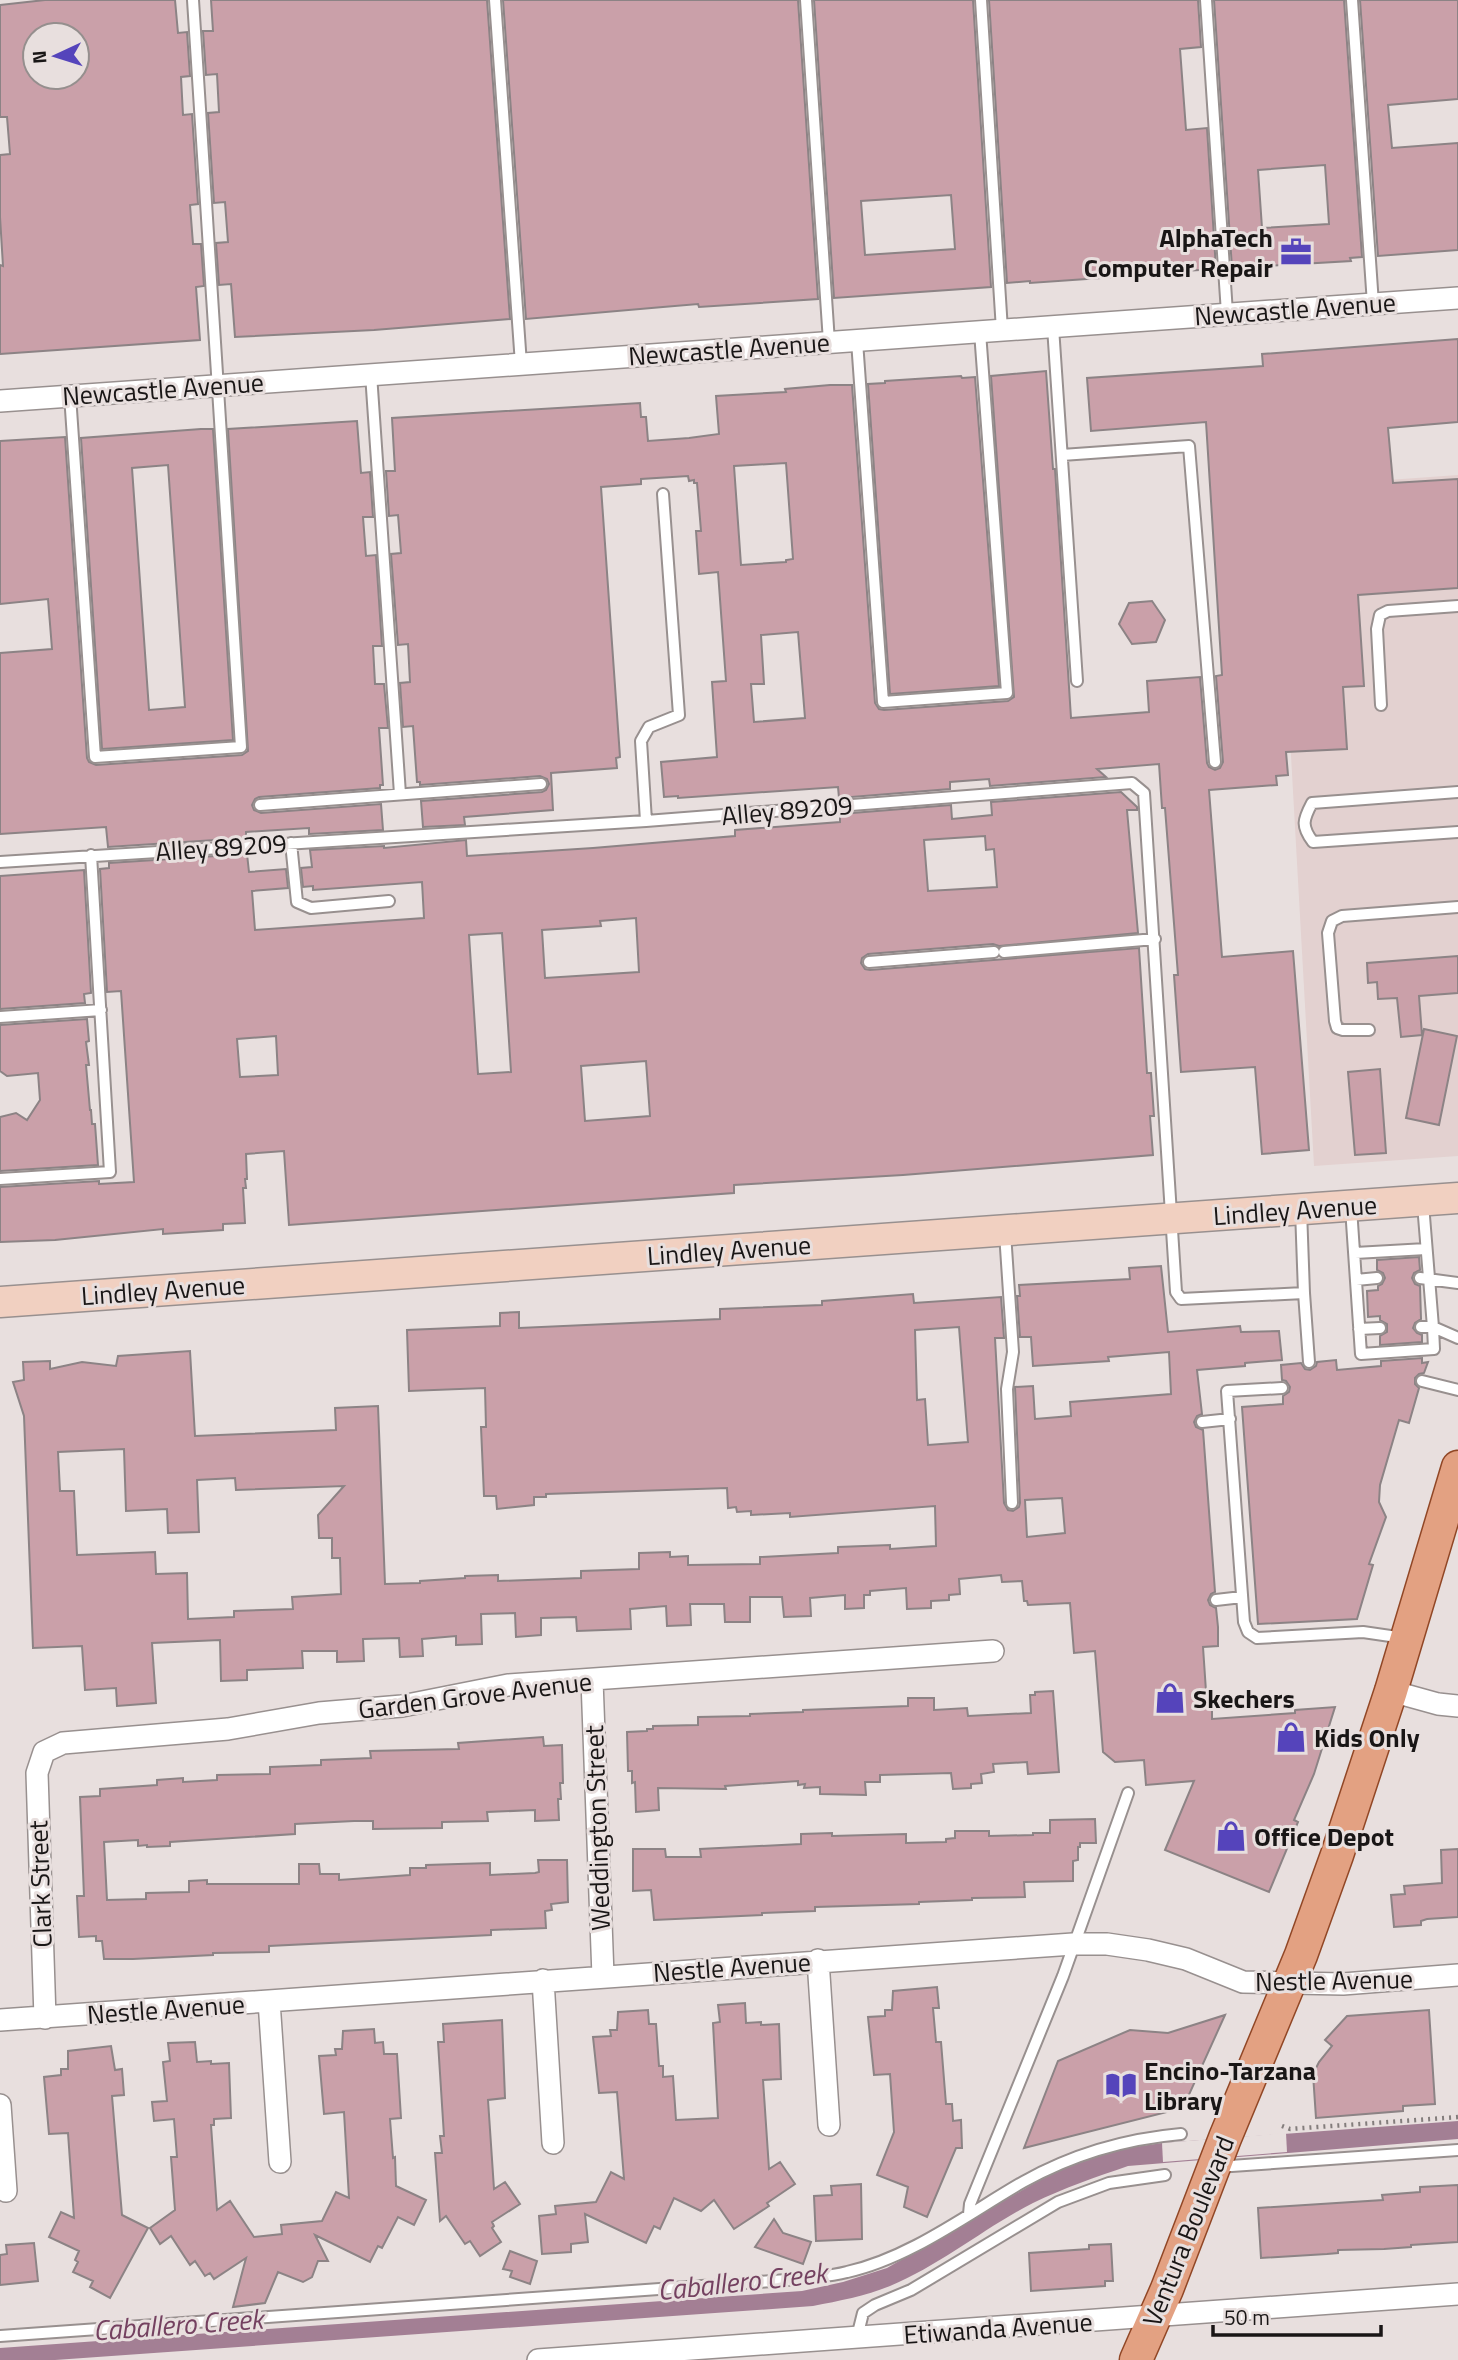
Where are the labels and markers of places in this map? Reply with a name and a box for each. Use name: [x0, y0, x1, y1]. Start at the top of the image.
place label: AlphaTech Computer Repair: [1084, 218, 1273, 287]
office icon: AlphaTech Computer Repair: [1279, 235, 1313, 269]
place label: Skechers: [1193, 1679, 1295, 1718]
shop icon: Skechers: [1153, 1681, 1187, 1715]
place label: Kids Only: [1314, 1718, 1420, 1757]
shop icon: Kids Only: [1274, 1720, 1308, 1754]
place label: Office Depot: [1254, 1817, 1394, 1856]
shop icon: Office Depot: [1214, 1819, 1248, 1853]
place label: Encino-Tarzana Library: [1144, 2051, 1316, 2120]
library icon: Encino-Tarzana Library: [1104, 2068, 1138, 2102]

